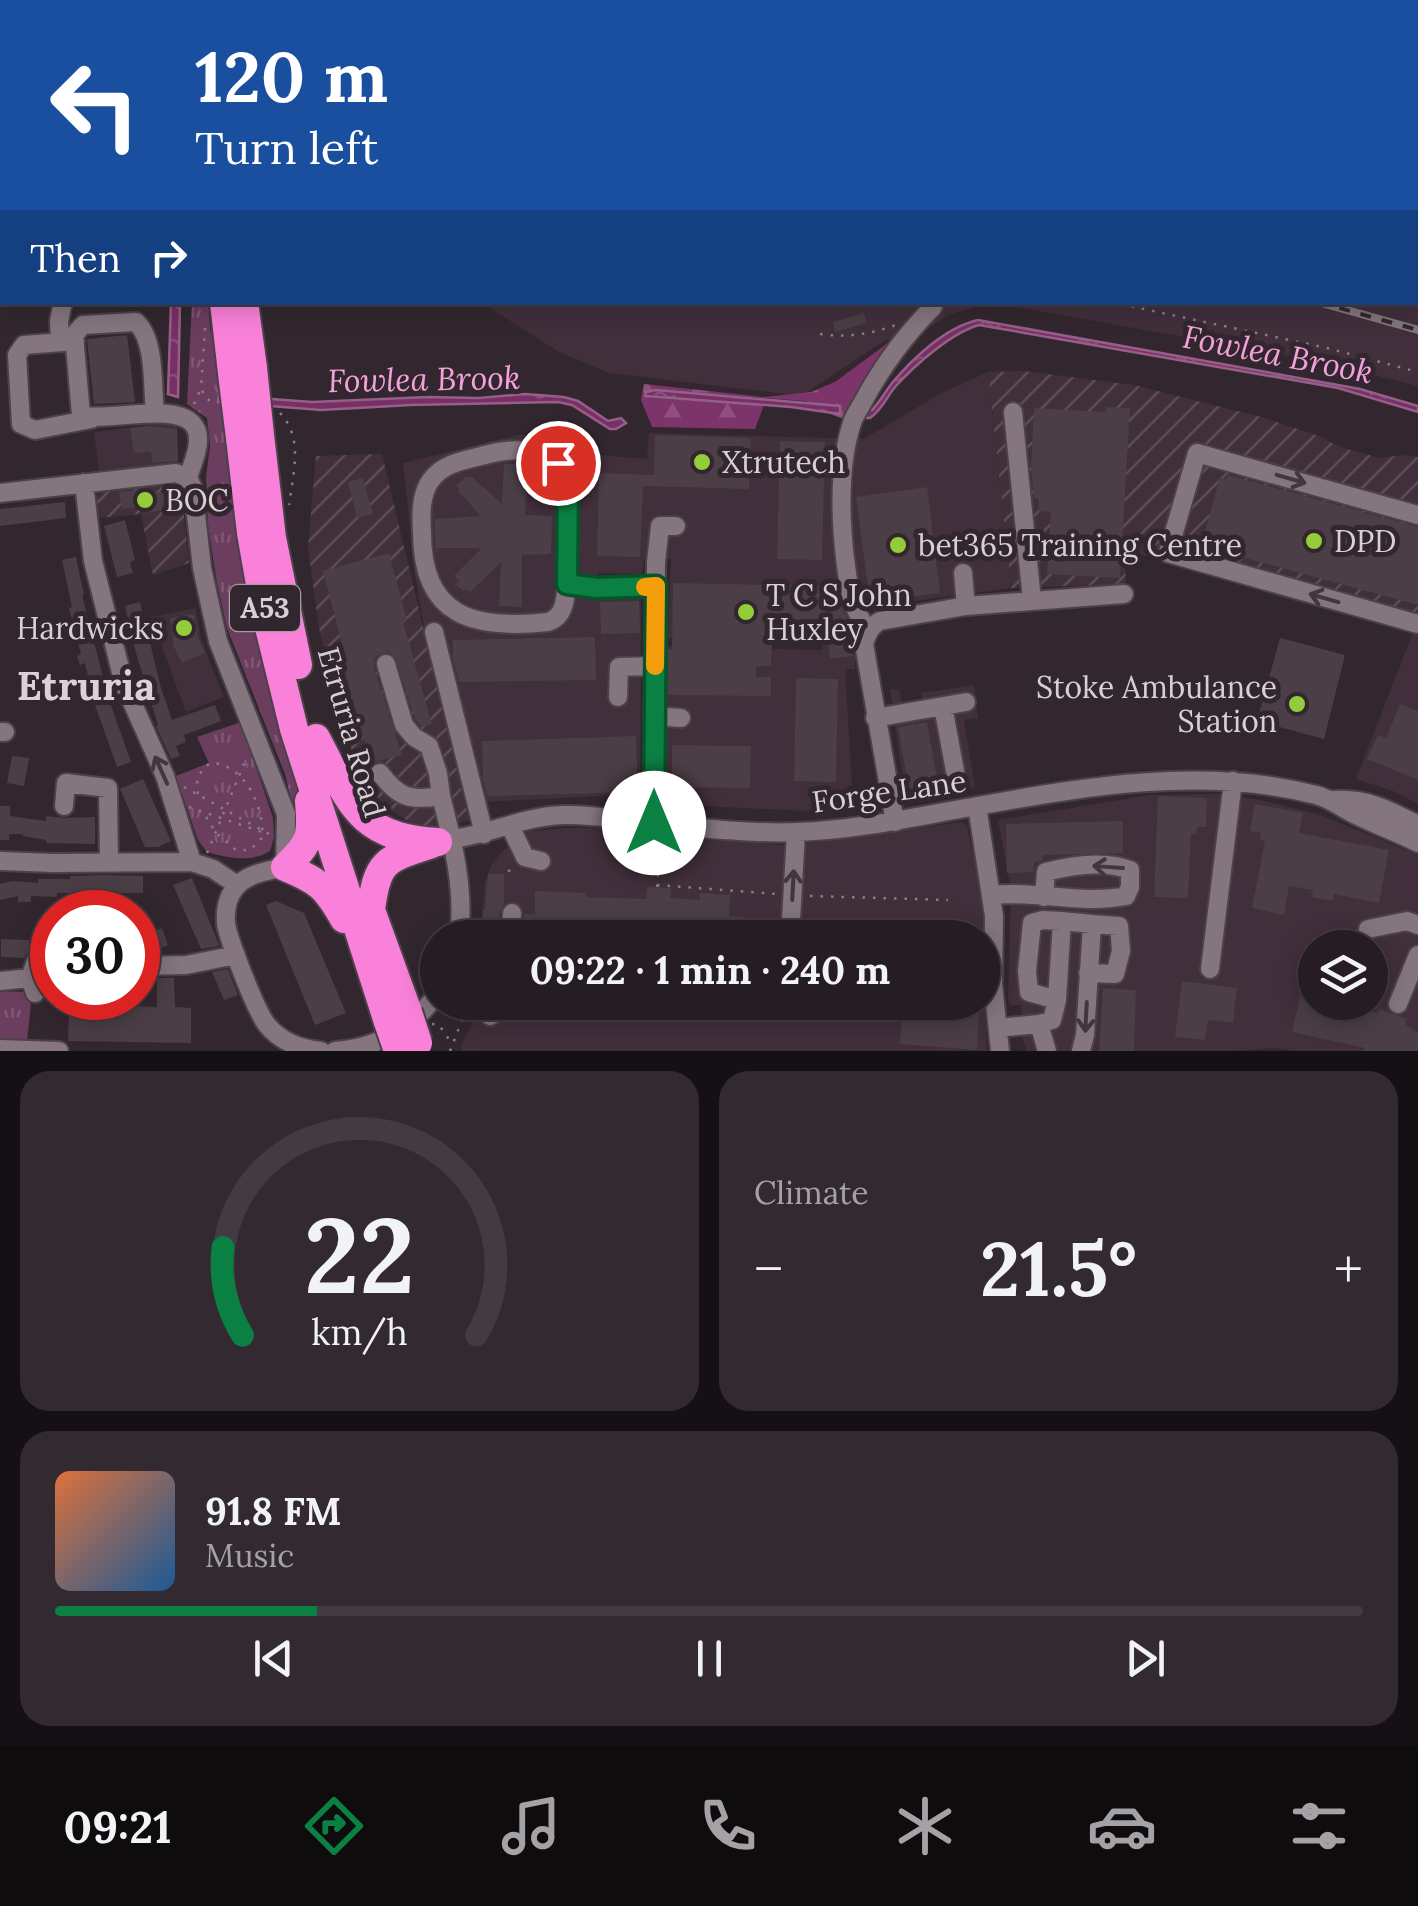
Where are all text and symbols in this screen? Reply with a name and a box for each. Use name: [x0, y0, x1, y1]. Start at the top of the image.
text: 120 m: [195, 32, 388, 121]
icon: left: [30, 40, 160, 170]
text: Turn left: [195, 119, 378, 176]
icon: right: [141, 230, 196, 285]
text: Then: [30, 234, 121, 282]
water label: Fowlea Brook: [1179, 315, 1377, 393]
water label: Fowlea Brook: [327, 357, 521, 401]
pin: [516, 421, 601, 506]
icon: arrive: [531, 436, 586, 491]
place label: Xtrutech: [722, 443, 846, 481]
marker: Xtrutech: [691, 451, 713, 473]
one-way arrow: [1275, 471, 1306, 490]
place label: BOC: [165, 481, 228, 519]
marker: BOC: [134, 489, 156, 511]
place label: DPD: [1334, 522, 1396, 560]
place label: bet365 Training Centre: [918, 526, 1242, 565]
marker: DPD: [1303, 530, 1325, 552]
marker: bet365 Training Centre: [887, 534, 909, 556]
place label: T C S John Huxley: [766, 576, 912, 649]
road number: A53: [230, 585, 300, 631]
one-way arrow: [1309, 588, 1340, 606]
marker: T C S John Huxley: [735, 601, 757, 623]
place label: Hardwicks: [16, 609, 164, 647]
marker: Hardwicks: [173, 617, 195, 639]
street label: Etruria Road: [310, 642, 394, 822]
district label: Etruria: [17, 660, 155, 711]
place label: Stoke Ambulance Station: [1036, 668, 1277, 740]
marker: Stoke Ambulance Station: [1286, 693, 1308, 715]
one-way arrow: [151, 756, 170, 786]
street label: Forge Lane: [810, 761, 968, 822]
position arrow: [602, 771, 706, 875]
one-way arrow: [1092, 857, 1125, 876]
one-way arrow: [784, 869, 803, 901]
speed limit sign: 30: [30, 890, 160, 1020]
map controls: [1298, 930, 1388, 1020]
button: layers: [1298, 930, 1388, 1020]
text: 09:22 · 1 min · 240 m: [530, 946, 890, 994]
one-way arrow: [1076, 1000, 1095, 1032]
text: Climate: [754, 1172, 869, 1213]
text: 22: [304, 1188, 415, 1321]
text: 21.5°: [980, 1221, 1137, 1317]
text: −: [754, 1234, 783, 1304]
text: +: [1334, 1234, 1363, 1304]
text: km/h: [311, 1309, 408, 1355]
text: 91.8 FM: [205, 1487, 342, 1535]
text: Music: [205, 1535, 294, 1576]
icon: previous: [246, 1631, 301, 1686]
icon: pause: [682, 1631, 737, 1686]
icon: next: [1118, 1631, 1173, 1686]
icon: directions: [299, 1791, 369, 1861]
icon: music: [496, 1791, 566, 1861]
icon: phone: [693, 1791, 763, 1861]
icon: climate: [890, 1791, 960, 1861]
icon: car: [1087, 1791, 1157, 1861]
icon: filters: [1284, 1791, 1354, 1861]
text: 09:21: [64, 1798, 172, 1855]

